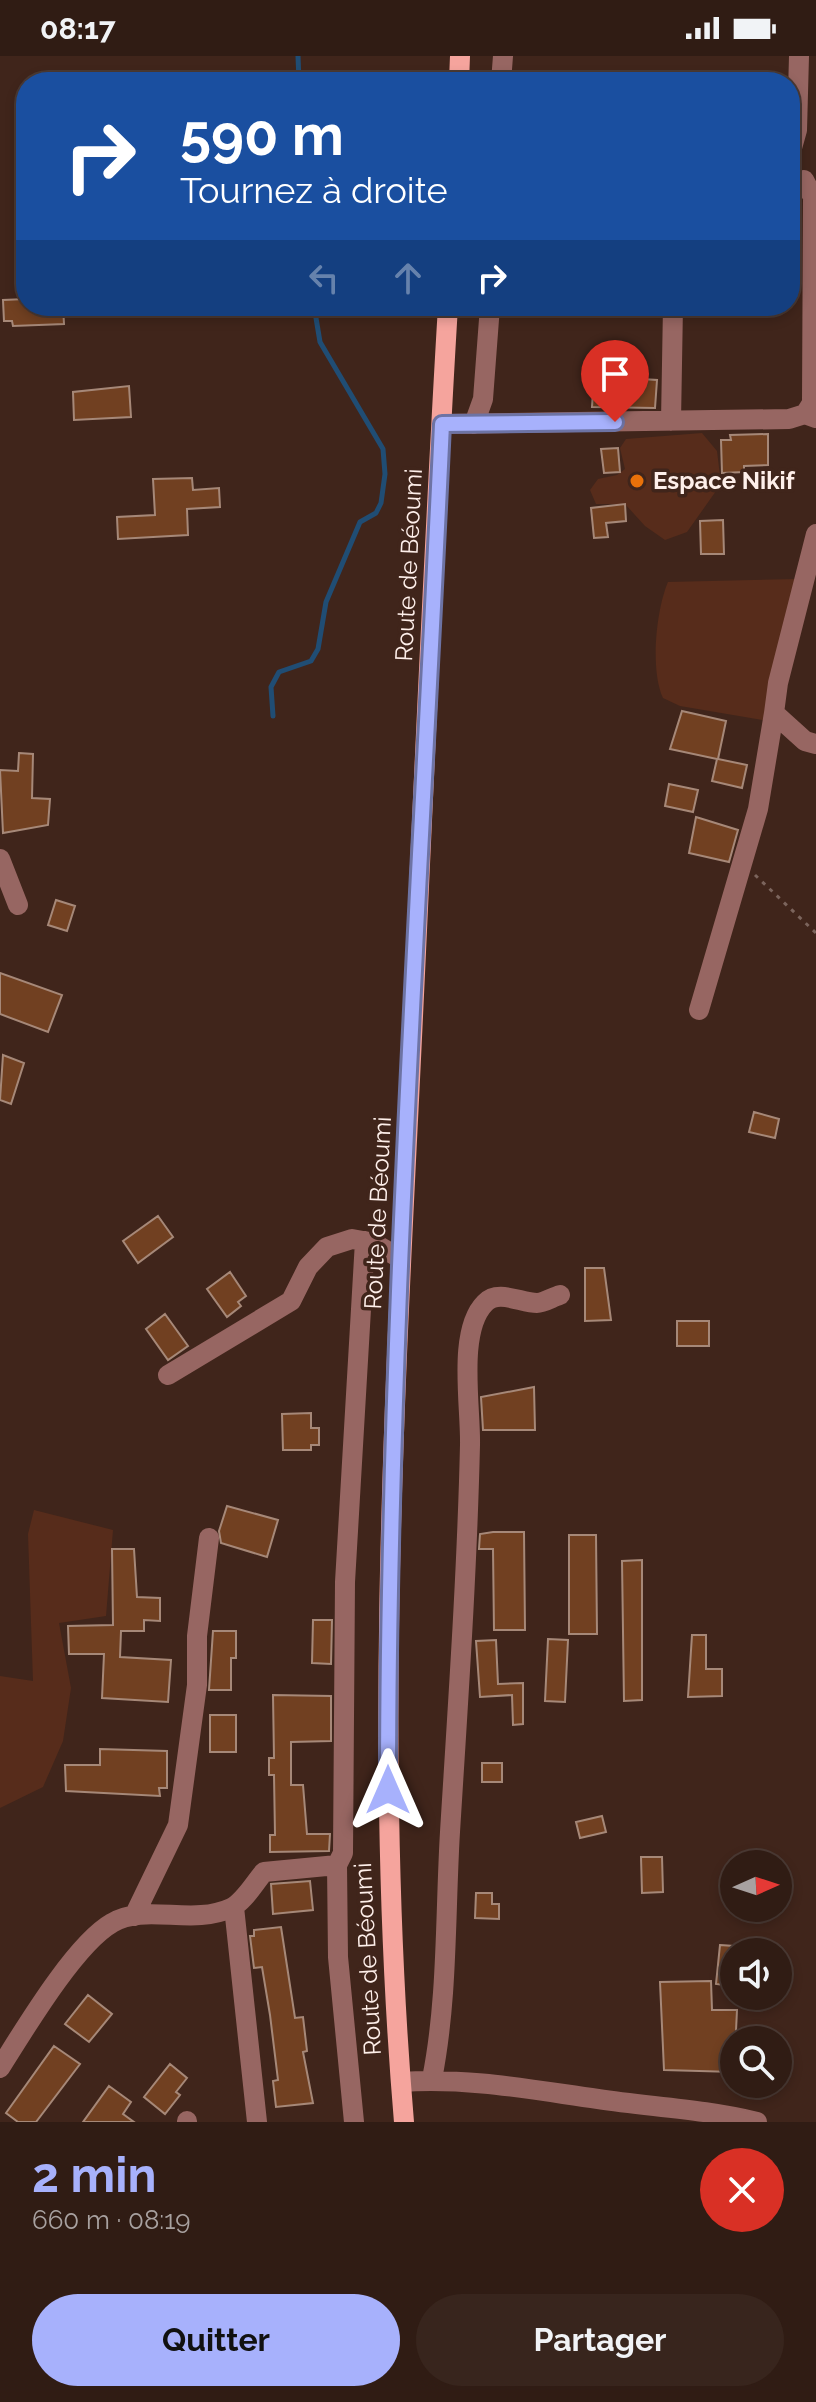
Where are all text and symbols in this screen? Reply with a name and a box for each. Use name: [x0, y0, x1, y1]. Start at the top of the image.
text: 08:17: [40, 11, 116, 46]
text: 590 m: [180, 102, 344, 168]
icon: right: [48, 104, 152, 208]
text: Tournez à droite: [180, 169, 448, 211]
icon: left: [302, 256, 346, 300]
icon: ahead: [386, 256, 430, 300]
icon: right: [470, 256, 514, 300]
pin: [581, 340, 649, 422]
icon: arrive: [593, 352, 637, 396]
place label: Espace Nikif: [653, 466, 796, 495]
street label: Route de Béoumi: [389, 468, 428, 662]
marker: Espace Nikif: [628, 472, 646, 490]
street label: Route de Béoumi: [358, 1116, 397, 1310]
position arrow: [346, 1748, 430, 1832]
north arrow: [720, 1850, 792, 1922]
map controls: [720, 1850, 792, 2098]
street label: Route de Béoumi: [348, 1862, 387, 2056]
button: sound: [720, 1938, 792, 2010]
button: search: [720, 2026, 792, 2098]
text: 2 min: [32, 2147, 157, 2203]
button: close: [700, 2148, 784, 2232]
text: 660 m · 08:19: [32, 2205, 191, 2235]
button: Quitter: [32, 2294, 400, 2386]
button: Partager: [416, 2294, 784, 2386]

